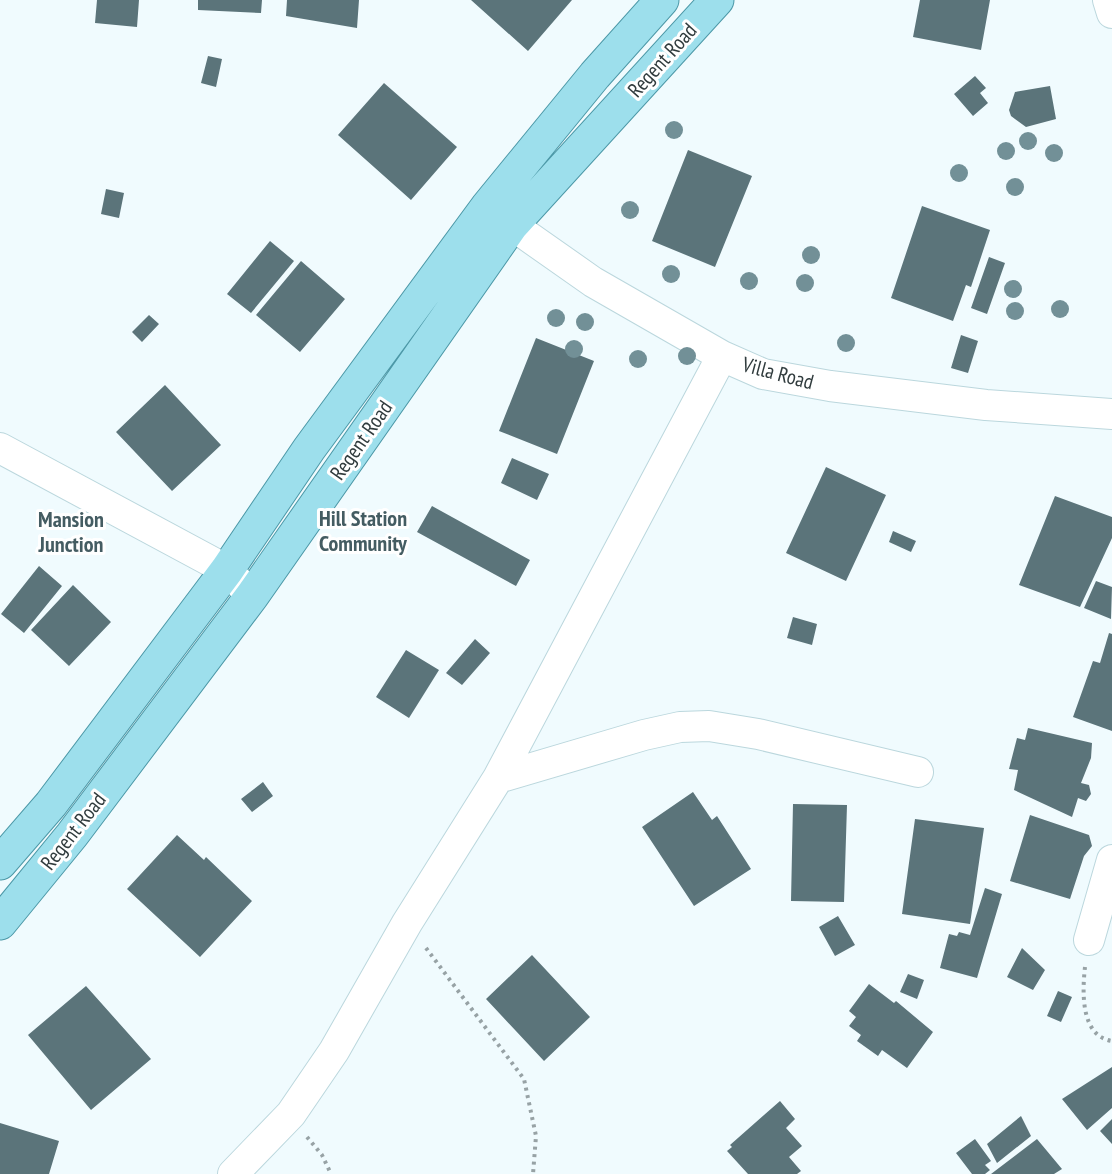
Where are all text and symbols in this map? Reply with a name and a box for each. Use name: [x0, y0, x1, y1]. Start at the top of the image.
street label: Regent Road: [622, 17, 702, 103]
street label: Villa Road: [738, 350, 817, 395]
street label: Regent Road: [324, 395, 398, 485]
district label: Hill Station Community: [319, 504, 408, 557]
district label: Mansion Junction: [38, 505, 104, 558]
street label: Regent Road: [34, 787, 112, 875]

